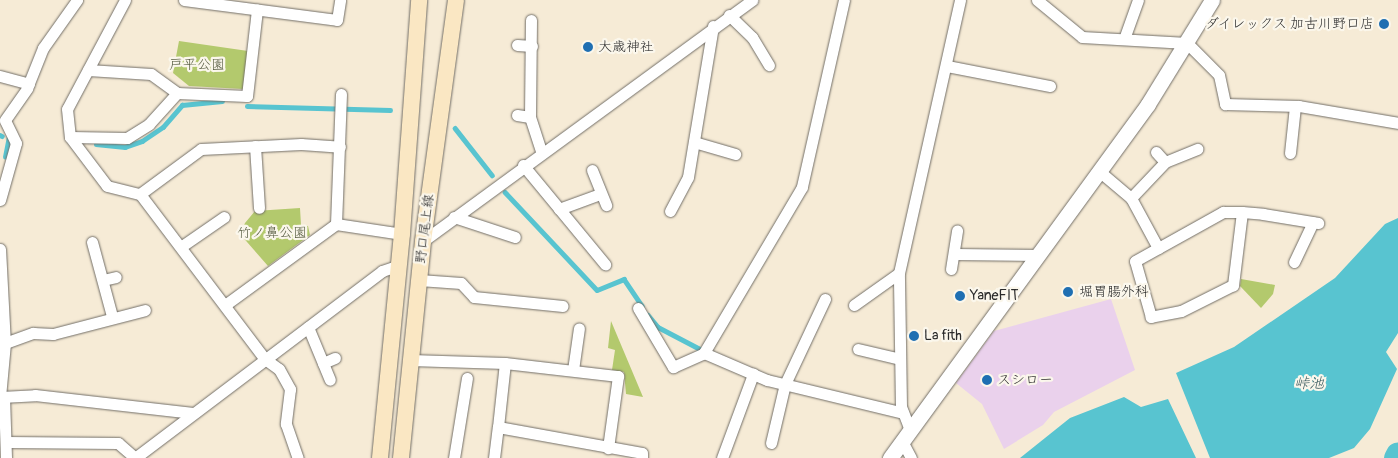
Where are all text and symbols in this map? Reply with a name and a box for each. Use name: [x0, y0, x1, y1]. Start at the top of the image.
place label: ダイレックス 加古川野口店: [1203, 16, 1374, 32]
marker: ダイレックス 加古川野口店: [1378, 18, 1390, 30]
place label: 大歳神社: [598, 39, 654, 55]
marker: 大歳神社: [582, 41, 594, 53]
park label: 戸平公園: [169, 57, 225, 73]
street label: 野口尾上線: [412, 193, 438, 265]
park label: 竹ノ鼻公園: [237, 225, 307, 241]
place label: 堀胃腸外科: [1079, 284, 1149, 300]
marker: 堀胃腸外科: [1061, 285, 1075, 299]
place label: YaneFIT: [970, 288, 1019, 304]
marker: YaneFIT: [954, 290, 966, 302]
place label: La fith: [924, 328, 962, 344]
marker: La fith: [908, 330, 920, 342]
place label: スシロー: [997, 372, 1053, 388]
marker: スシロー: [981, 374, 993, 386]
water label: 峠池: [1294, 375, 1324, 393]

